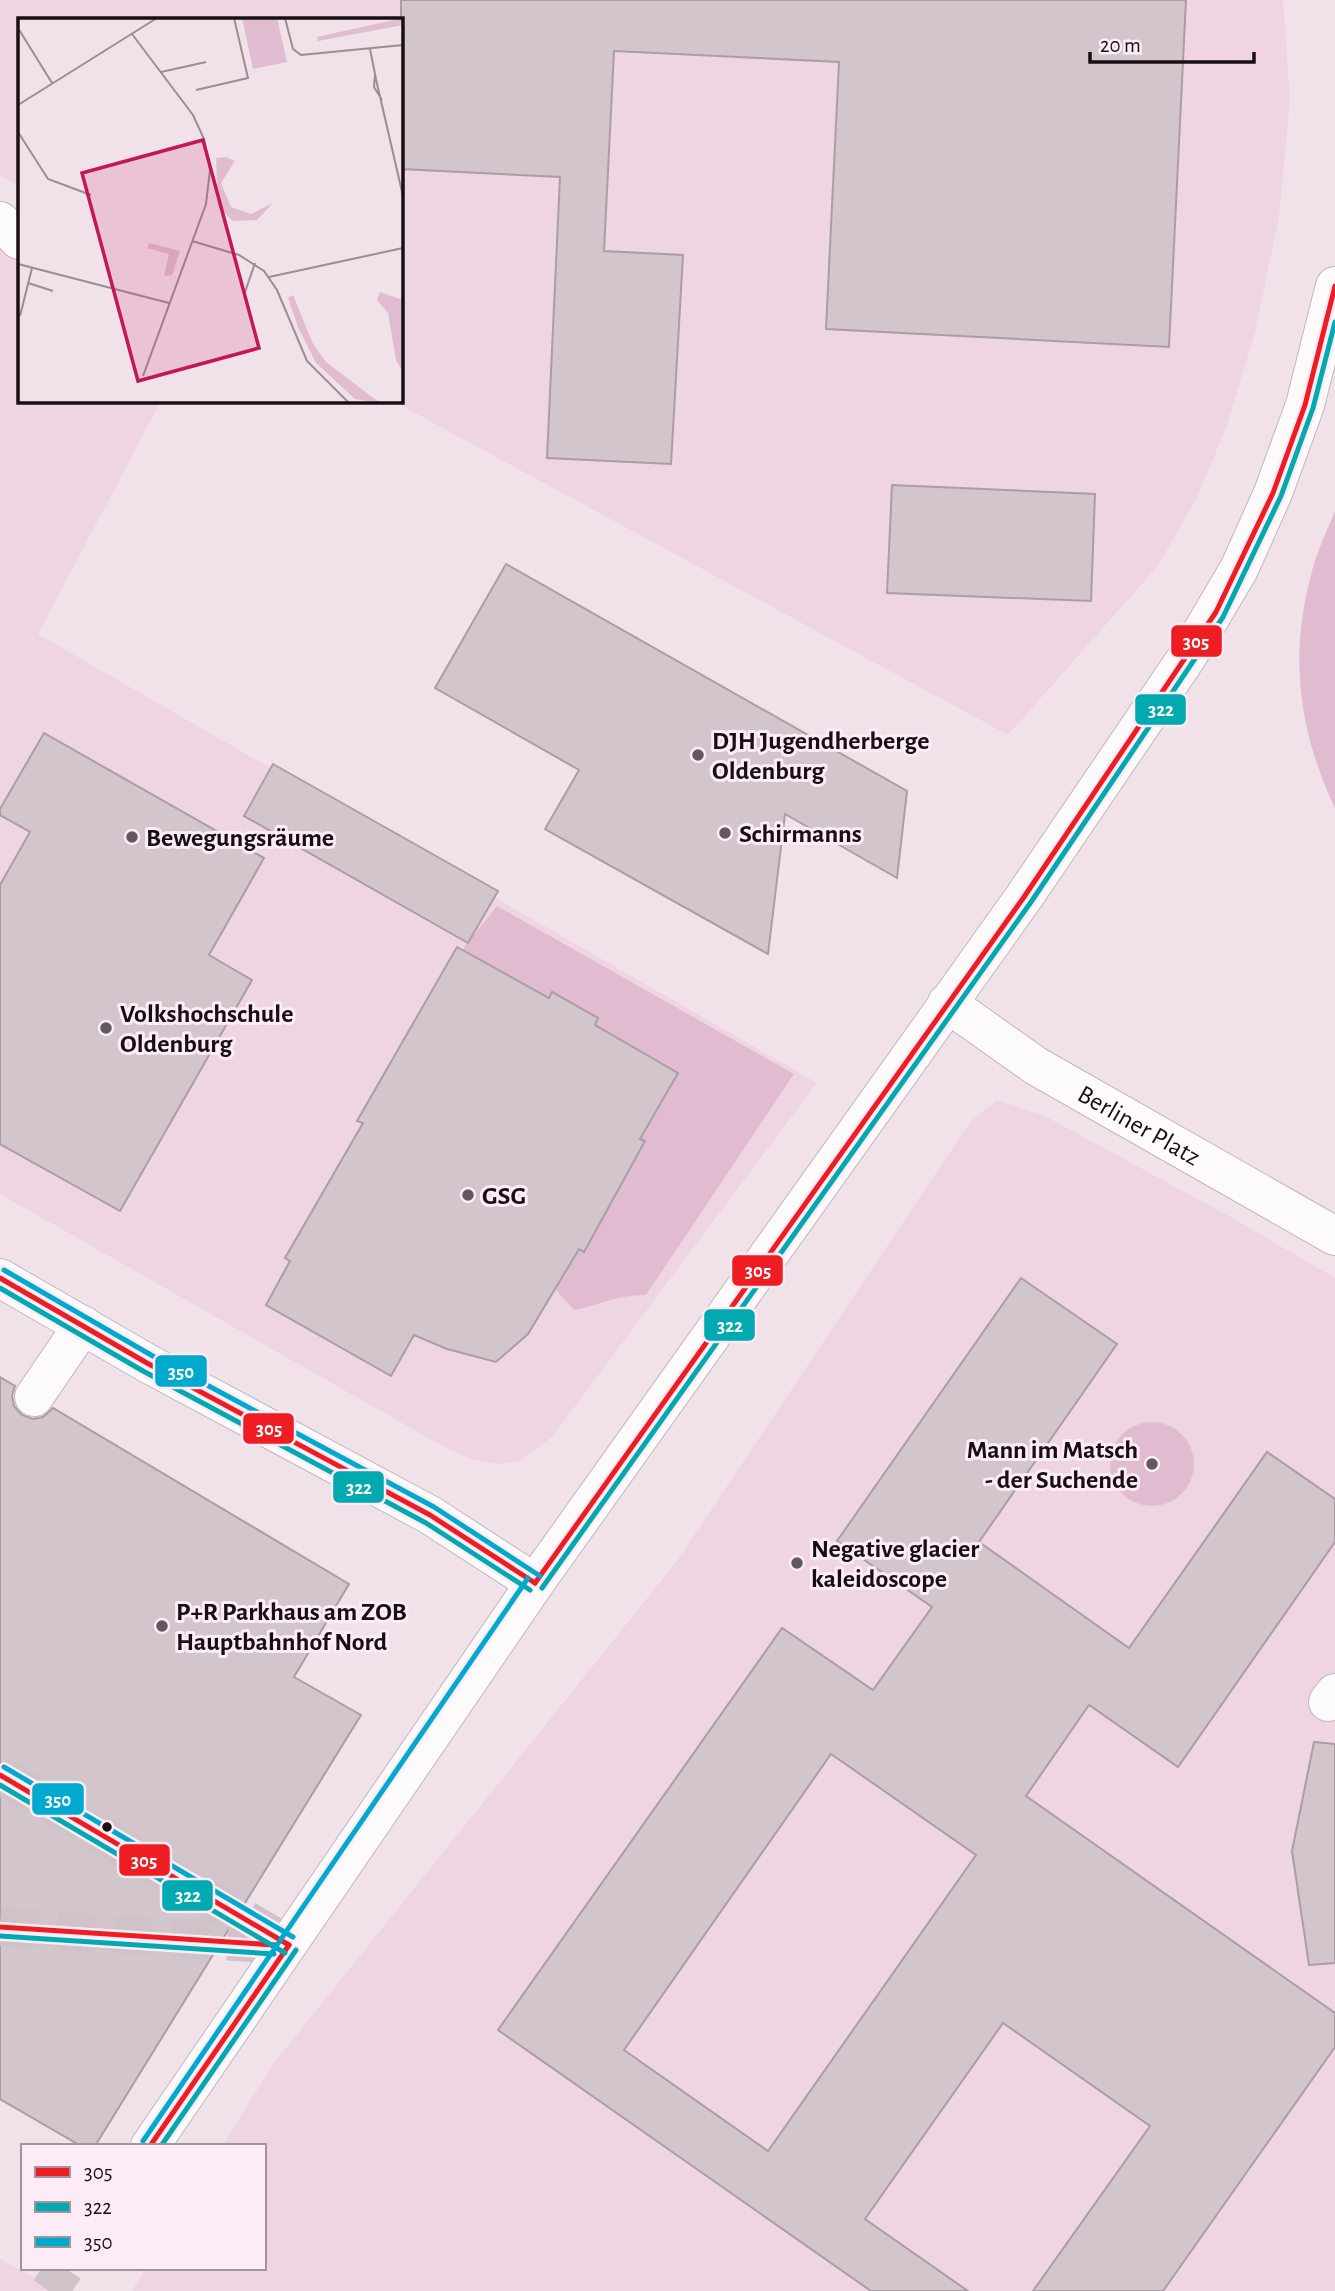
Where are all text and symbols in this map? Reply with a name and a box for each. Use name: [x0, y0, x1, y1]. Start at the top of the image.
inset map: [18, 18, 402, 402]
scale bar: [1090, 21, 1254, 65]
text: 20 m: [1100, 35, 1141, 56]
line badge: 305: [1170, 624, 1223, 658]
text: 305: [1183, 633, 1209, 652]
line badge: 322: [1134, 693, 1187, 726]
text: 322: [1148, 701, 1174, 720]
place label: DJH Jugendherberge Oldenburg: [712, 728, 929, 784]
marker: DJH Jugendherberge Oldenburg: [690, 747, 706, 763]
place label: Schirmanns: [739, 821, 862, 847]
place label: Bewegungsräume: [146, 825, 334, 851]
marker: Schirmanns: [717, 825, 733, 841]
marker: Bewegungsräume: [124, 829, 140, 845]
place label: Volkshochschule Oldenburg: [120, 1001, 293, 1057]
marker: Volkshochschule Oldenburg: [98, 1020, 114, 1036]
street label: Berliner Platz: [1073, 1081, 1204, 1171]
place label: GSG: [482, 1183, 526, 1209]
marker: GSG: [460, 1187, 476, 1203]
line badge: 305: [731, 1254, 784, 1287]
text: 305: [745, 1262, 771, 1281]
line badge: 322: [703, 1308, 756, 1342]
text: 322: [717, 1317, 743, 1336]
line badge: 350: [154, 1354, 208, 1388]
text: 350: [168, 1363, 194, 1382]
line badge: 305: [242, 1412, 295, 1445]
text: 305: [256, 1420, 282, 1439]
place label: Mann im Matsch - der Suchende: [967, 1437, 1138, 1493]
marker: Mann im Matsch - der Suchende: [1144, 1456, 1160, 1472]
line badge: 322: [332, 1470, 385, 1504]
text: 322: [346, 1479, 372, 1498]
place label: Negative glacier kaleidoscope: [811, 1536, 979, 1592]
marker: Negative glacier kaleidoscope: [789, 1555, 805, 1571]
place label: P+R Parkhaus am ZOB Hauptbahnhof Nord: [176, 1599, 407, 1655]
marker: P+R Parkhaus am ZOB Hauptbahnhof Nord: [154, 1618, 170, 1634]
line badge: 350: [31, 1782, 85, 1816]
text: 350: [45, 1791, 71, 1810]
unlabelled marker: [100, 1820, 114, 1834]
line badge: 305: [118, 1843, 171, 1877]
text: 305: [131, 1852, 157, 1871]
line badge: 322: [161, 1879, 214, 1912]
text: 322: [175, 1887, 201, 1906]
legend: [21, 2144, 266, 2270]
text: 305: [84, 2162, 113, 2183]
text: 322: [84, 2197, 112, 2218]
text: 350: [84, 2232, 113, 2253]

